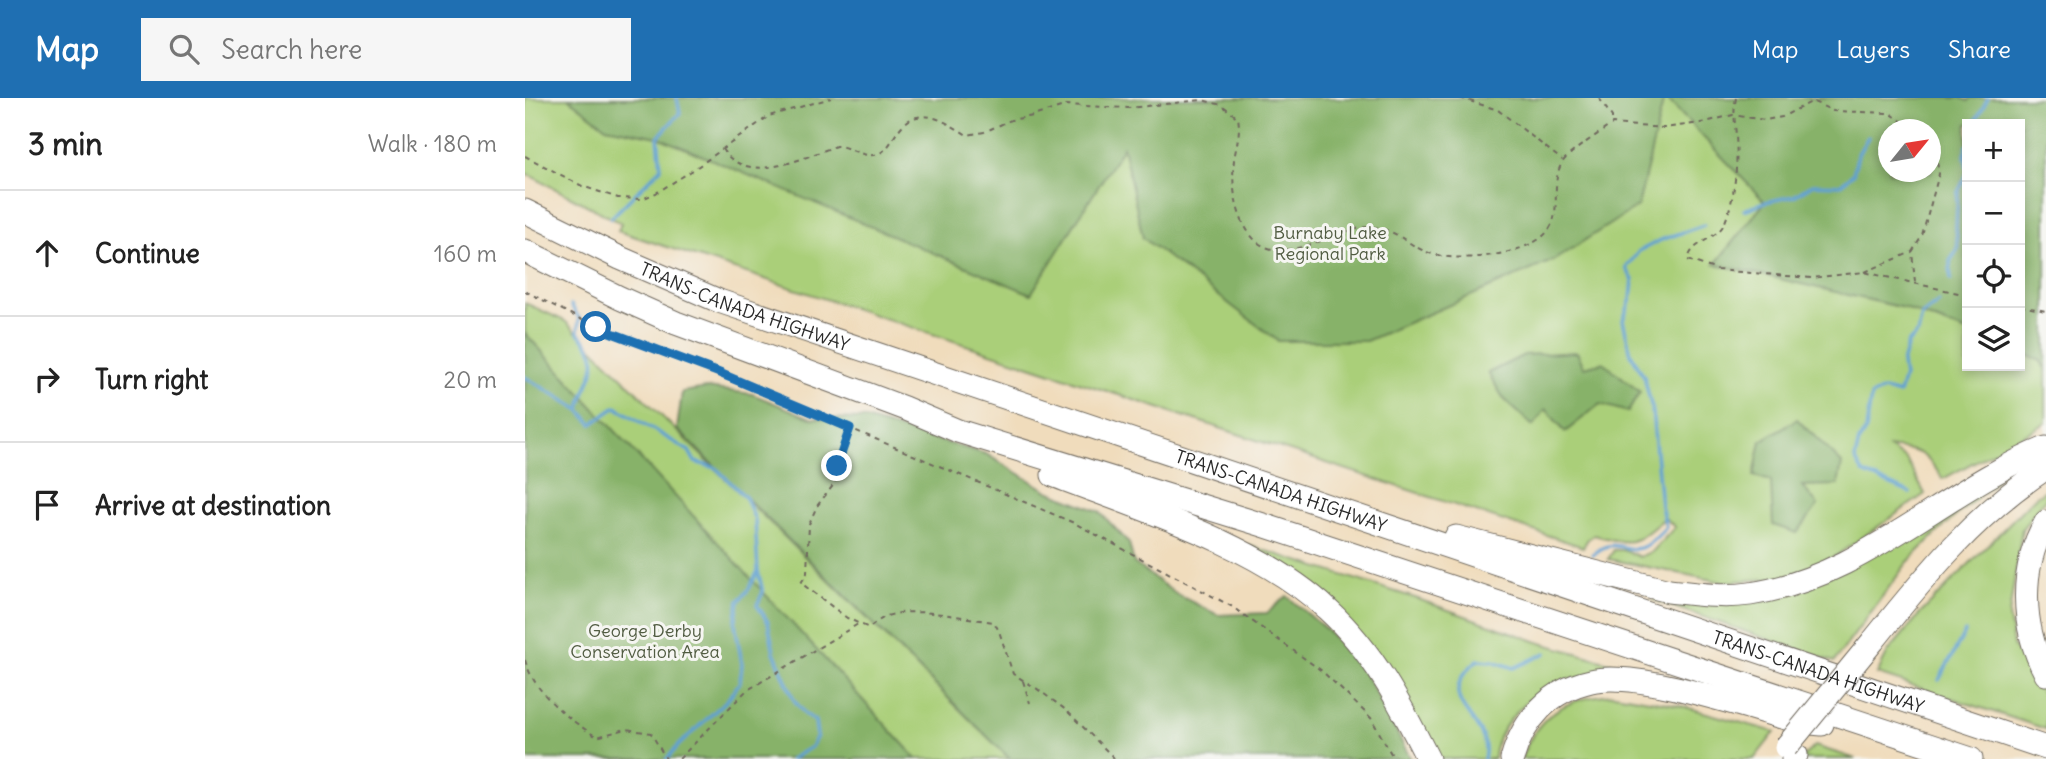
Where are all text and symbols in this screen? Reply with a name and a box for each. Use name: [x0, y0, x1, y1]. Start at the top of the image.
search box: [141, 18, 631, 81]
text: Map: [35, 28, 99, 70]
icon: search: [165, 30, 203, 68]
text: Search here: [221, 33, 362, 66]
text: Map: [1752, 34, 1798, 64]
text: Layers: [1836, 34, 1910, 64]
text: Share: [1948, 34, 2011, 64]
north arrow: [1878, 119, 1941, 182]
map controls: [1962, 119, 2025, 371]
button: +: [1962, 119, 2025, 182]
text: 3 min: [28, 125, 103, 163]
text: Walk · 180 m: [368, 129, 497, 158]
button: −: [1962, 182, 2025, 245]
park label: Burnaby Lake Regional Park: [1273, 221, 1387, 265]
icon: ahead: [28, 234, 66, 272]
text: Continue: [95, 237, 200, 270]
text: 160 m: [434, 239, 497, 268]
button: locate: [1962, 245, 2025, 308]
street label: TRANS-CANADA HIGHWAY: [637, 257, 853, 356]
button: layers: [1962, 308, 2025, 371]
route start: [580, 311, 611, 342]
icon: right: [28, 360, 66, 398]
text: Turn right: [95, 363, 208, 396]
text: 20 m: [444, 365, 497, 394]
street label: TRANS-CANADA HIGHWAY: [1172, 444, 1390, 537]
route end: [821, 450, 852, 481]
icon: arrive: [28, 486, 66, 524]
text: Arrive at destination: [95, 489, 331, 522]
park label: George Derby Conservation Area: [570, 619, 720, 663]
street label: TRANS-CANADA HIGHWAY: [1710, 625, 1927, 718]

